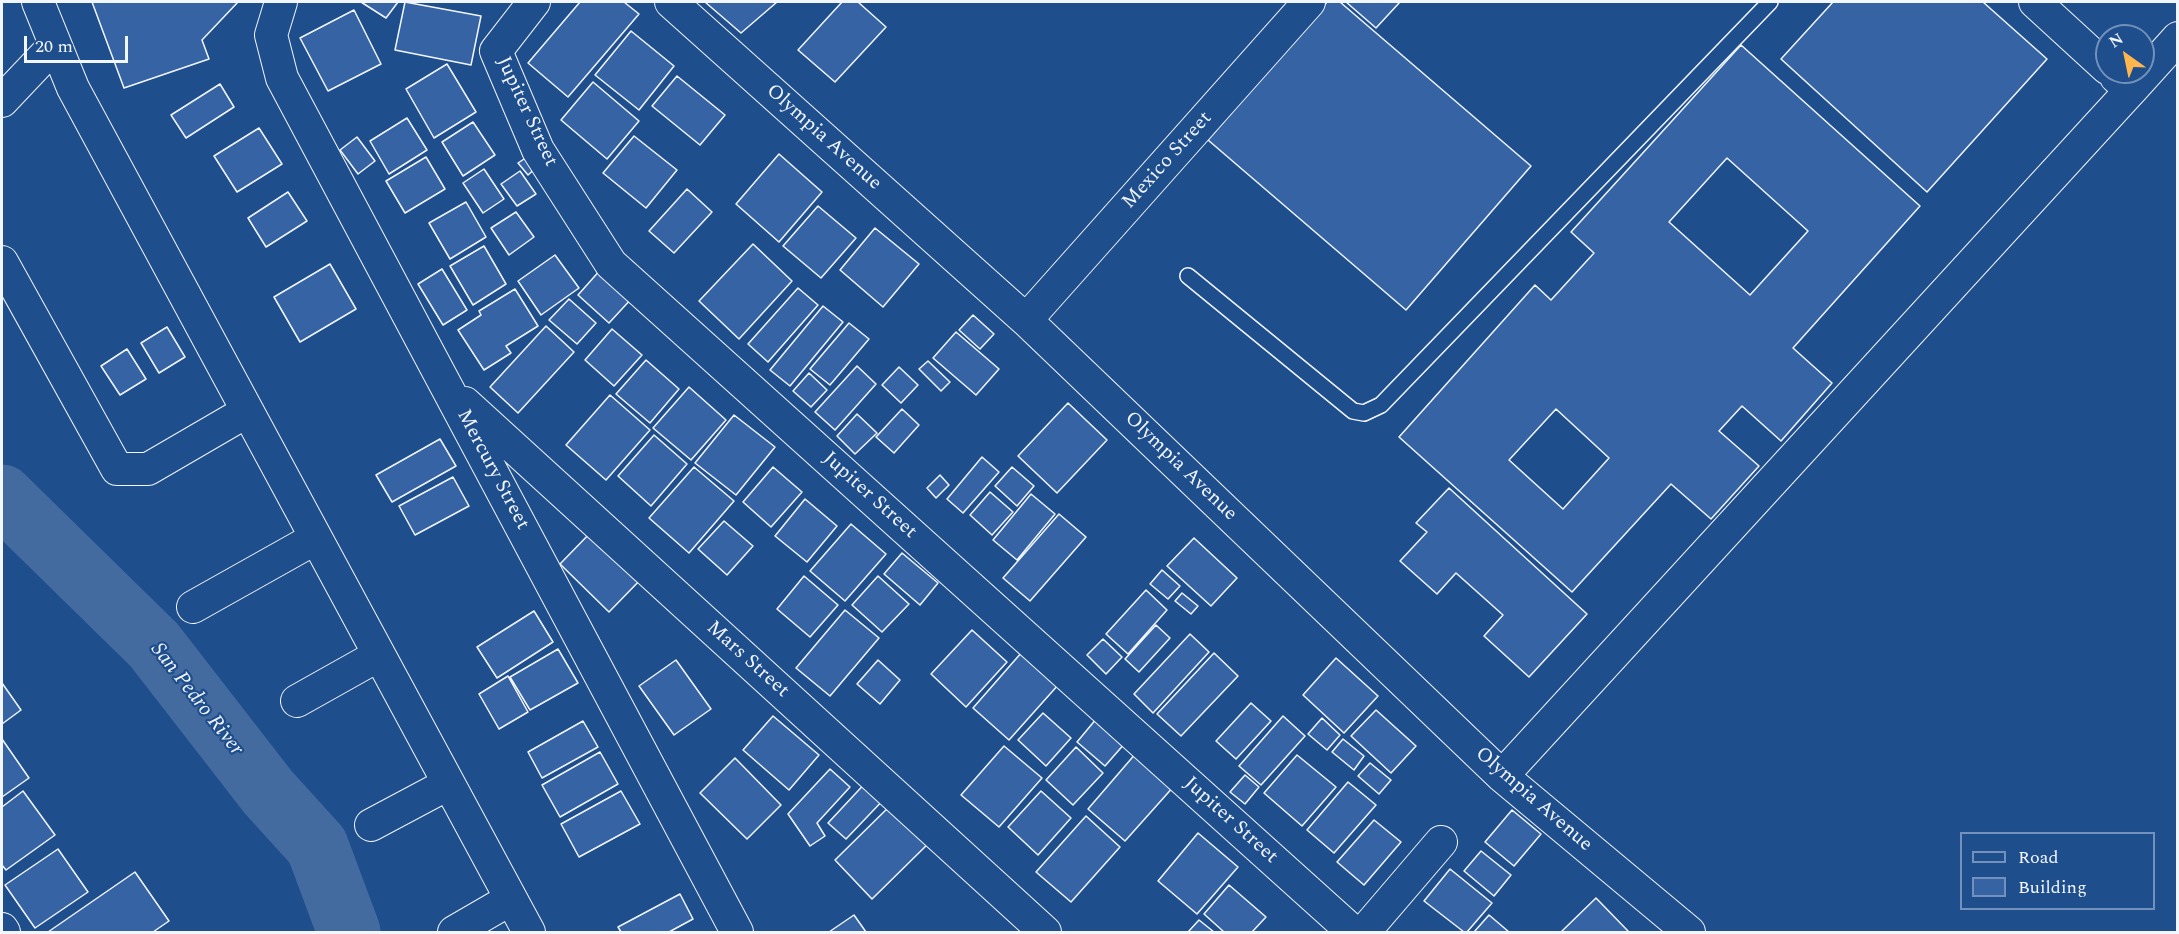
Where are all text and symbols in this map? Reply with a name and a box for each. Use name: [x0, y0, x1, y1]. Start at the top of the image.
scale bar: [27, 24, 130, 62]
north arrow: [2095, 24, 2155, 84]
text: N: [2104, 27, 2128, 54]
text: 20 m: [35, 33, 73, 60]
street label: Jupiter Street: [490, 53, 562, 171]
street label: Olympia Avenue: [760, 80, 886, 196]
street label: Mexico Street: [1118, 107, 1218, 215]
street label: Mercury Street: [450, 406, 534, 534]
street label: Olympia Avenue: [1119, 407, 1241, 527]
street label: Jupiter Street: [817, 447, 921, 545]
street label: Mars Street: [701, 617, 793, 703]
water label: San Pedro River: [144, 639, 248, 761]
street label: Olympia Avenue: [1470, 743, 1596, 857]
street label: Jupiter Street: [1178, 772, 1282, 870]
legend: [1960, 832, 2155, 910]
text: Road: [2018, 844, 2059, 871]
text: Building: [2018, 874, 2087, 901]

